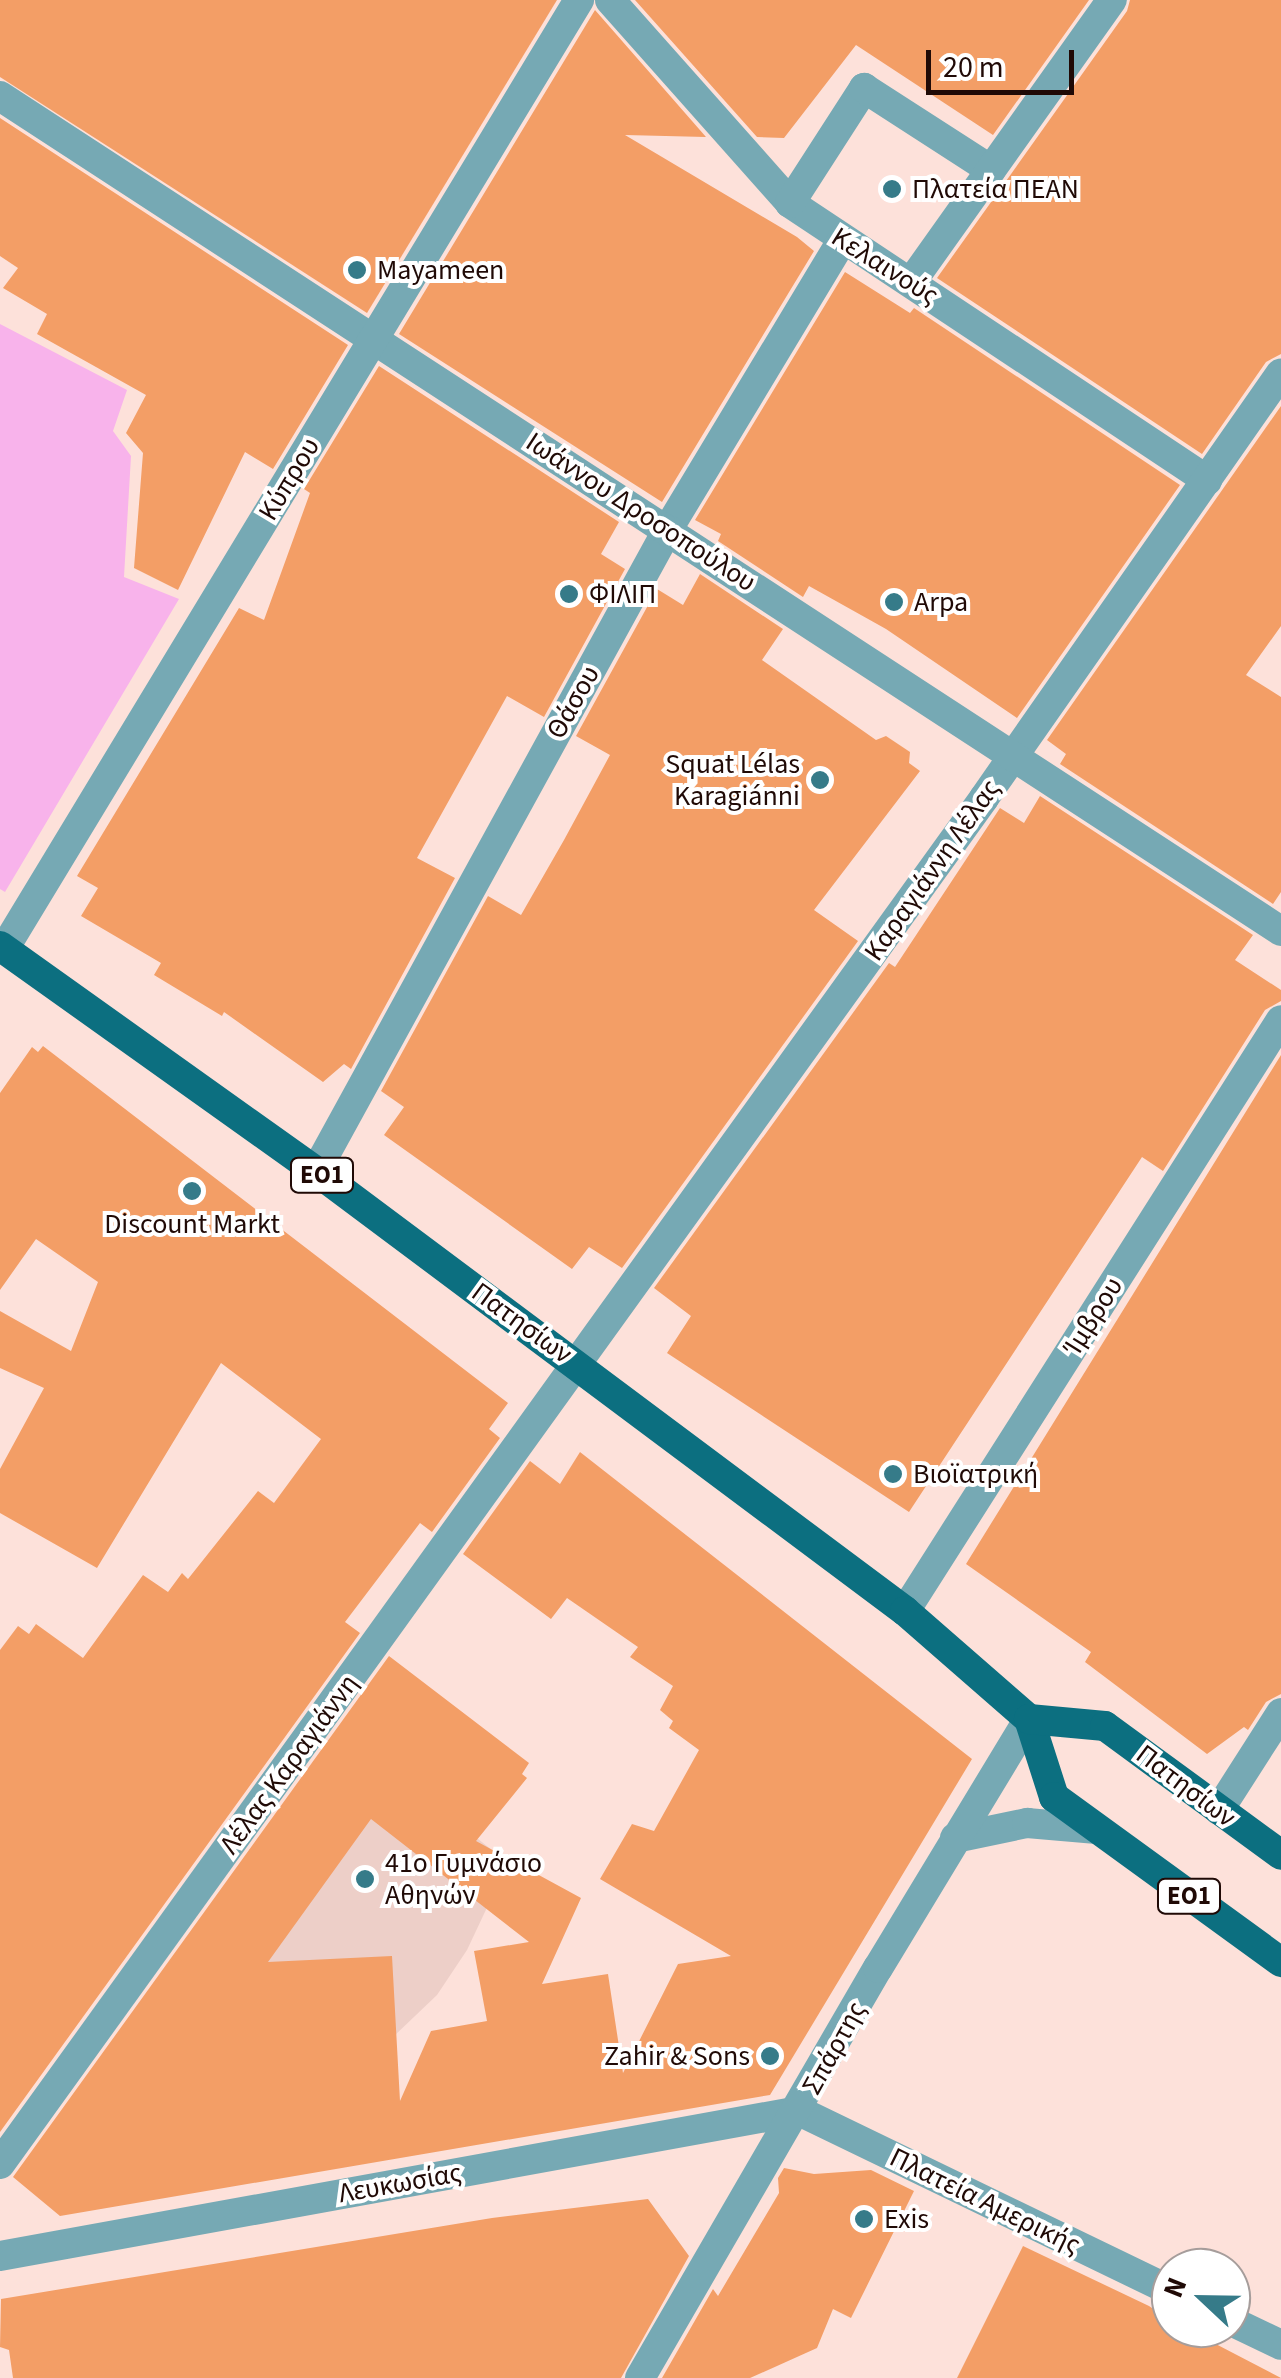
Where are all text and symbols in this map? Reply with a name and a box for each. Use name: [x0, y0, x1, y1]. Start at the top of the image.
scale bar: [931, 30, 1078, 92]
text: 20 m: [943, 46, 1004, 89]
place label: Πλατεία ΠΕΑΝ: [912, 172, 1079, 206]
marker: Πλατεία ΠΕΑΝ: [881, 178, 903, 200]
street label: Κελαινούς: [825, 220, 945, 312]
place label: Mayameen: [377, 253, 504, 287]
marker: Mayameen: [346, 259, 368, 281]
street label: Ιωάννου Δροσοπούλου: [520, 425, 762, 599]
street label: Κύπρου: [251, 431, 327, 527]
place label: ΦΙΛΙΠ: [589, 577, 656, 611]
marker: ΦΙΛΙΠ: [558, 583, 580, 605]
place label: Arpa: [914, 585, 968, 619]
marker: Arpa: [883, 591, 905, 613]
street label: Θάσου: [539, 660, 607, 744]
place label: Squat Lélas Karagiánni: [665, 747, 800, 813]
marker: Squat Lélas Karagiánni: [809, 769, 831, 791]
street label: Καραγιάννη Λέλας: [857, 773, 1007, 967]
road number: ΕΟ1: [290, 1155, 354, 1195]
marker: Discount Markt: [181, 1180, 203, 1202]
place label: Discount Markt: [104, 1207, 280, 1241]
street label: Ίμβρου: [1056, 1271, 1130, 1361]
street label: Πατησίων: [465, 1275, 579, 1371]
place label: Βιοϊατρική: [913, 1457, 1038, 1491]
marker: Βιοϊατρική: [882, 1463, 904, 1485]
street label: Λέλας Καραγιάννη: [213, 1668, 365, 1860]
street label: Πατησίων: [1129, 1738, 1243, 1834]
place label: 41ο Γυμνάσιο Αθηνών: [385, 1846, 542, 1912]
marker: 41ο Γυμνάσιο Αθηνών: [354, 1868, 376, 1890]
road number: ΕΟ1: [1156, 1876, 1222, 1916]
street label: Σπάρτης: [795, 1996, 873, 2100]
place label: Zahir & Sons: [604, 2039, 750, 2073]
marker: Zahir & Sons: [759, 2045, 781, 2067]
street label: Πλατεία Αμερικής: [884, 2140, 1086, 2262]
street label: Λευκωσίας: [336, 2156, 464, 2210]
place label: Exis: [884, 2202, 929, 2236]
marker: Exis: [853, 2208, 875, 2230]
north arrow: [1151, 2248, 1251, 2348]
text: N: [1153, 2271, 1197, 2304]

